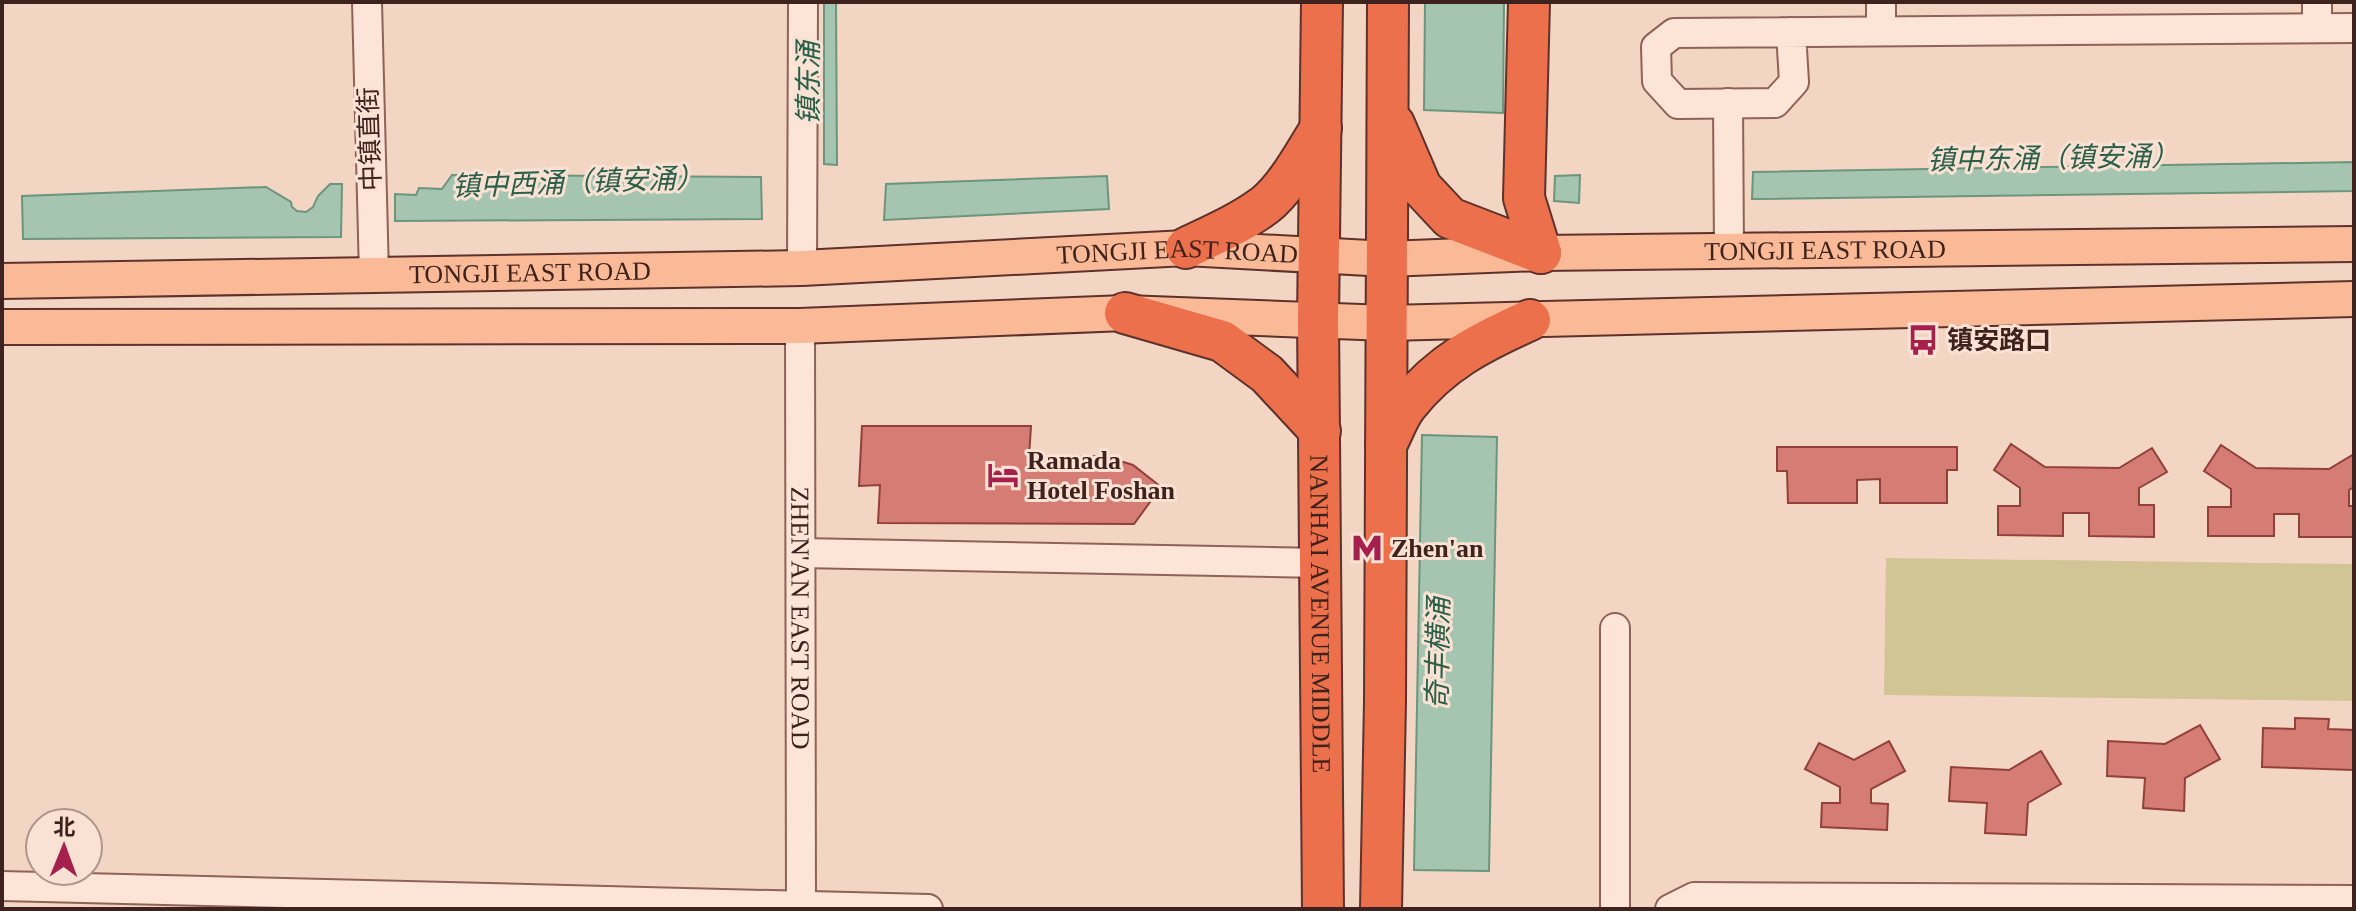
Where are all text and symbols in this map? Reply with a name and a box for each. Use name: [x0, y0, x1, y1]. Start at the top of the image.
water label: 镇东涌: [793, 38, 824, 125]
street label: 中镇直街: [354, 87, 386, 191]
water label: 镇中东涌（镇安涌）: [1927, 140, 2179, 176]
water label: 镇中西涌（镇安涌）: [452, 162, 704, 202]
street label: TONGJI EAST ROAD: [1056, 233, 1299, 269]
street label: TONGJI EAST ROAD: [1704, 234, 1946, 266]
street label: TONGJI EAST ROAD: [409, 256, 651, 289]
bus stop icon: 镇安路口: [1906, 323, 1940, 357]
place label: 镇安路口: [1947, 326, 2051, 355]
place label: Ramada Hotel Foshan: [1027, 446, 1176, 505]
street label: NANHAI AVENUE MIDDLE: [1305, 454, 1336, 774]
hotel icon: Ramada Hotel Foshan: [986, 458, 1020, 492]
street label: ZHEN'AN EAST ROAD: [786, 487, 815, 749]
metro station icon: Zhen'an: [1350, 531, 1384, 565]
place label: Zhen'an: [1391, 534, 1484, 563]
water label: 奇丰横涌: [1422, 594, 1455, 709]
north arrow: [24, 807, 104, 887]
text: 北: [53, 815, 76, 840]

